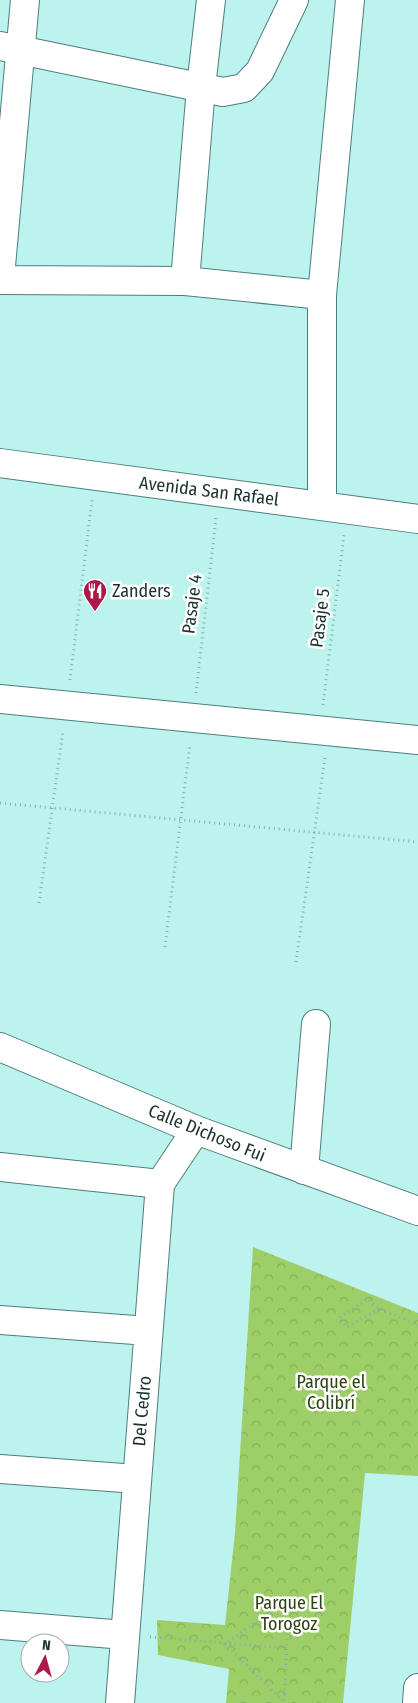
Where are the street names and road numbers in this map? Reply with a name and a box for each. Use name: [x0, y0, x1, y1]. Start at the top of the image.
street label: Avenida San Rafael: [138, 472, 280, 511]
street label: Pasaje 4: [177, 573, 207, 635]
street label: Pasaje 5: [305, 587, 335, 649]
street label: Calle Dichoso Fui: [145, 1100, 269, 1166]
street label: Del Cedro: [128, 1375, 156, 1447]

